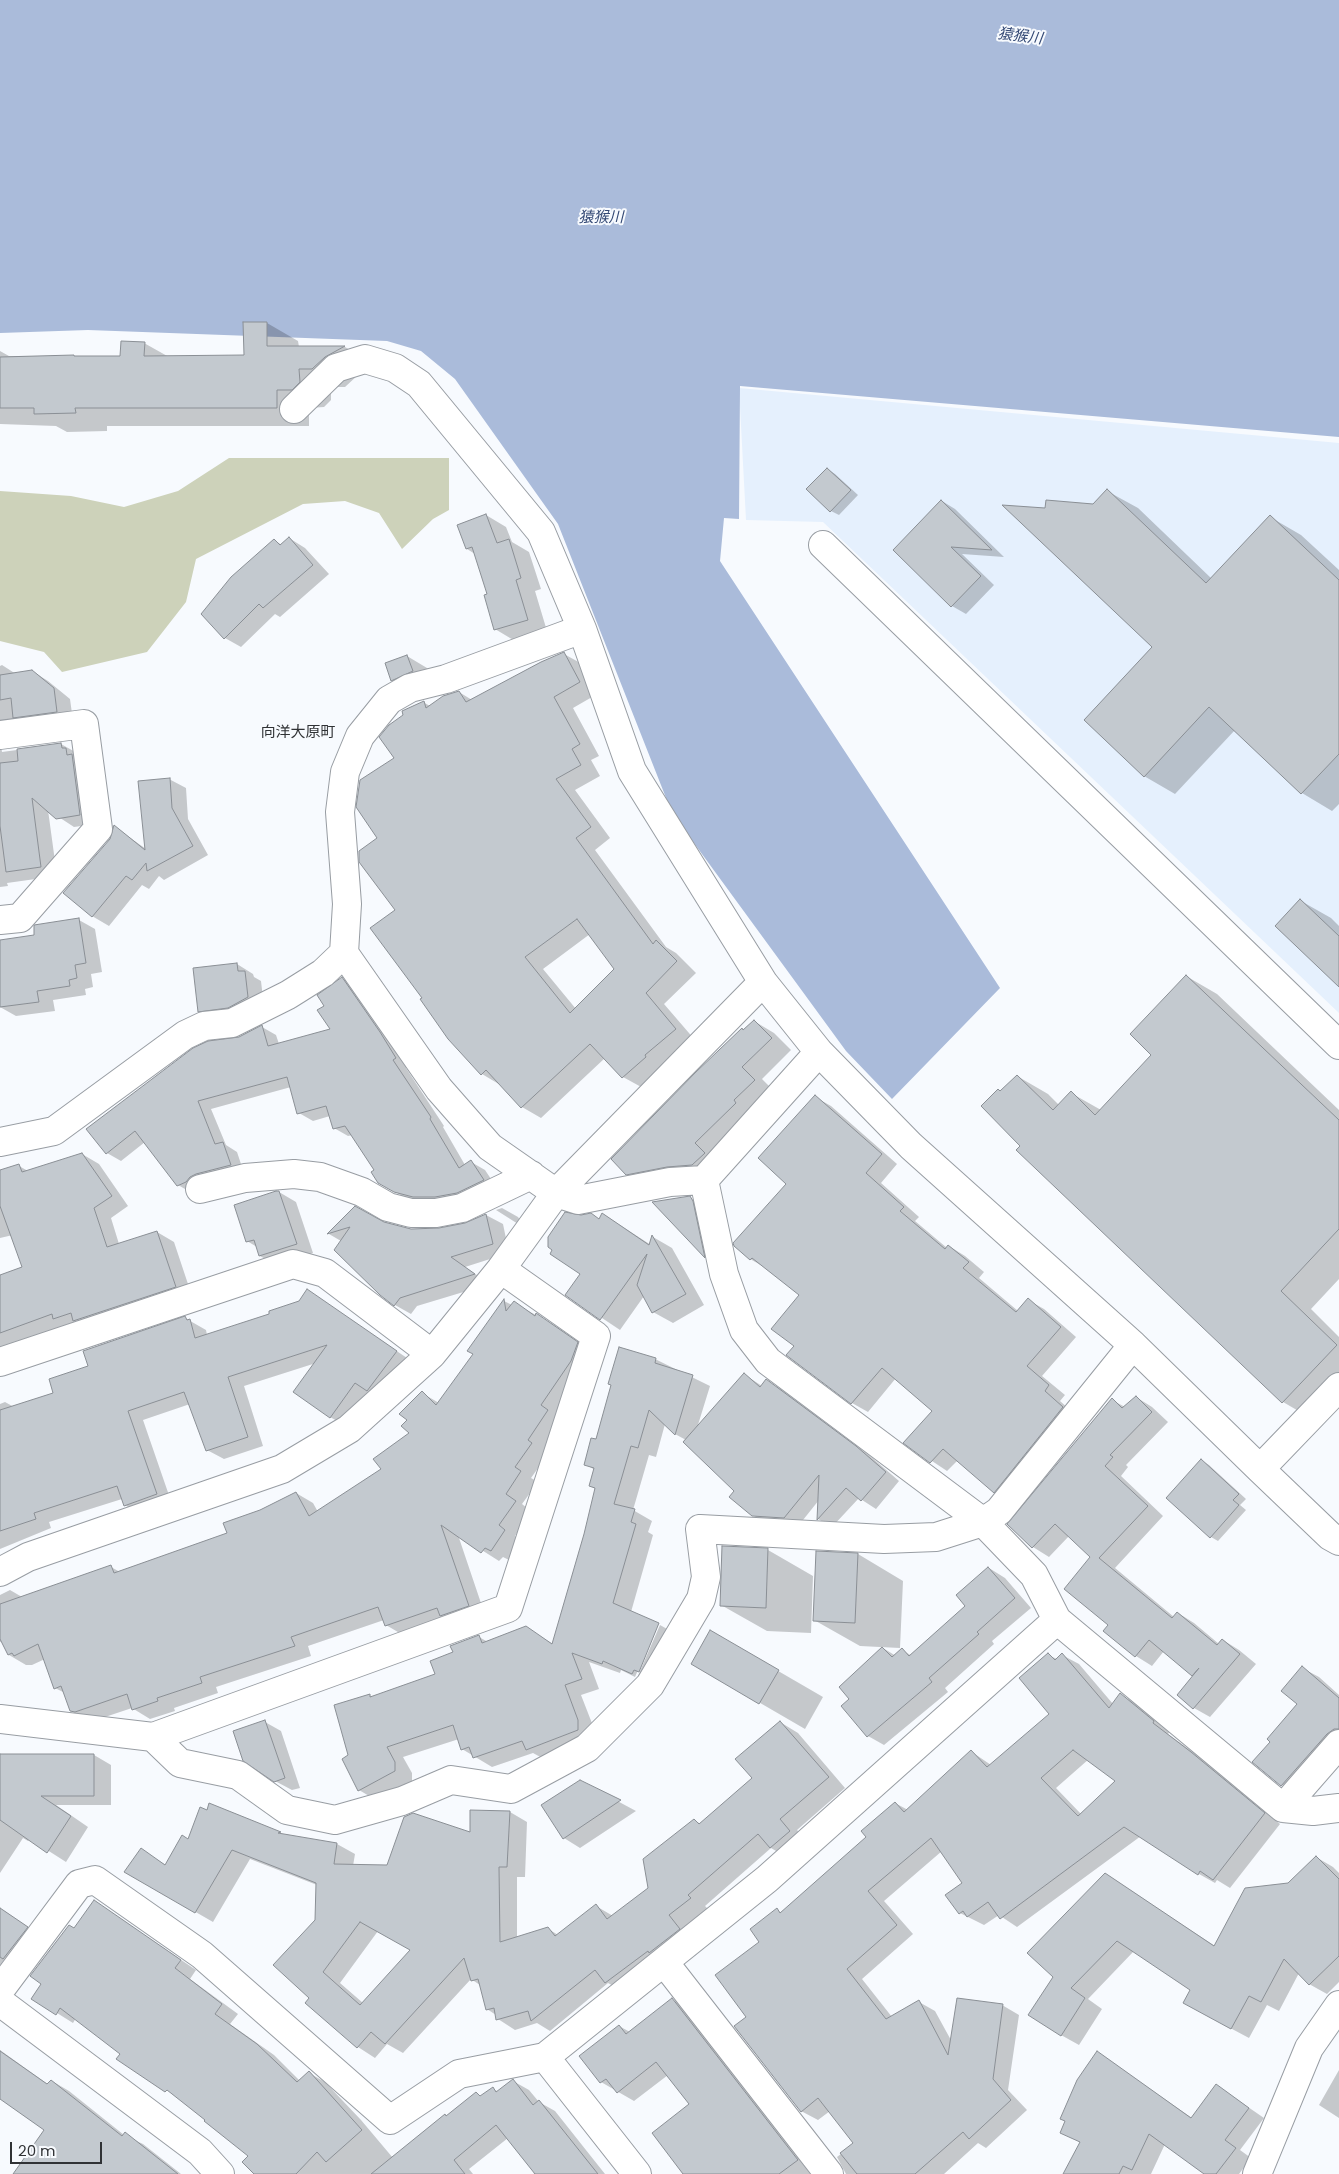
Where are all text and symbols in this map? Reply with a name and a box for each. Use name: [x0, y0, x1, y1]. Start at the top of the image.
water label: 猿猴川: [997, 25, 1043, 49]
water label: 猿猴川: [579, 209, 623, 227]
district label: 向洋大原町: [261, 724, 335, 742]
scale bar: [12, 2132, 105, 2164]
text: 20 m: [18, 2140, 56, 2161]

